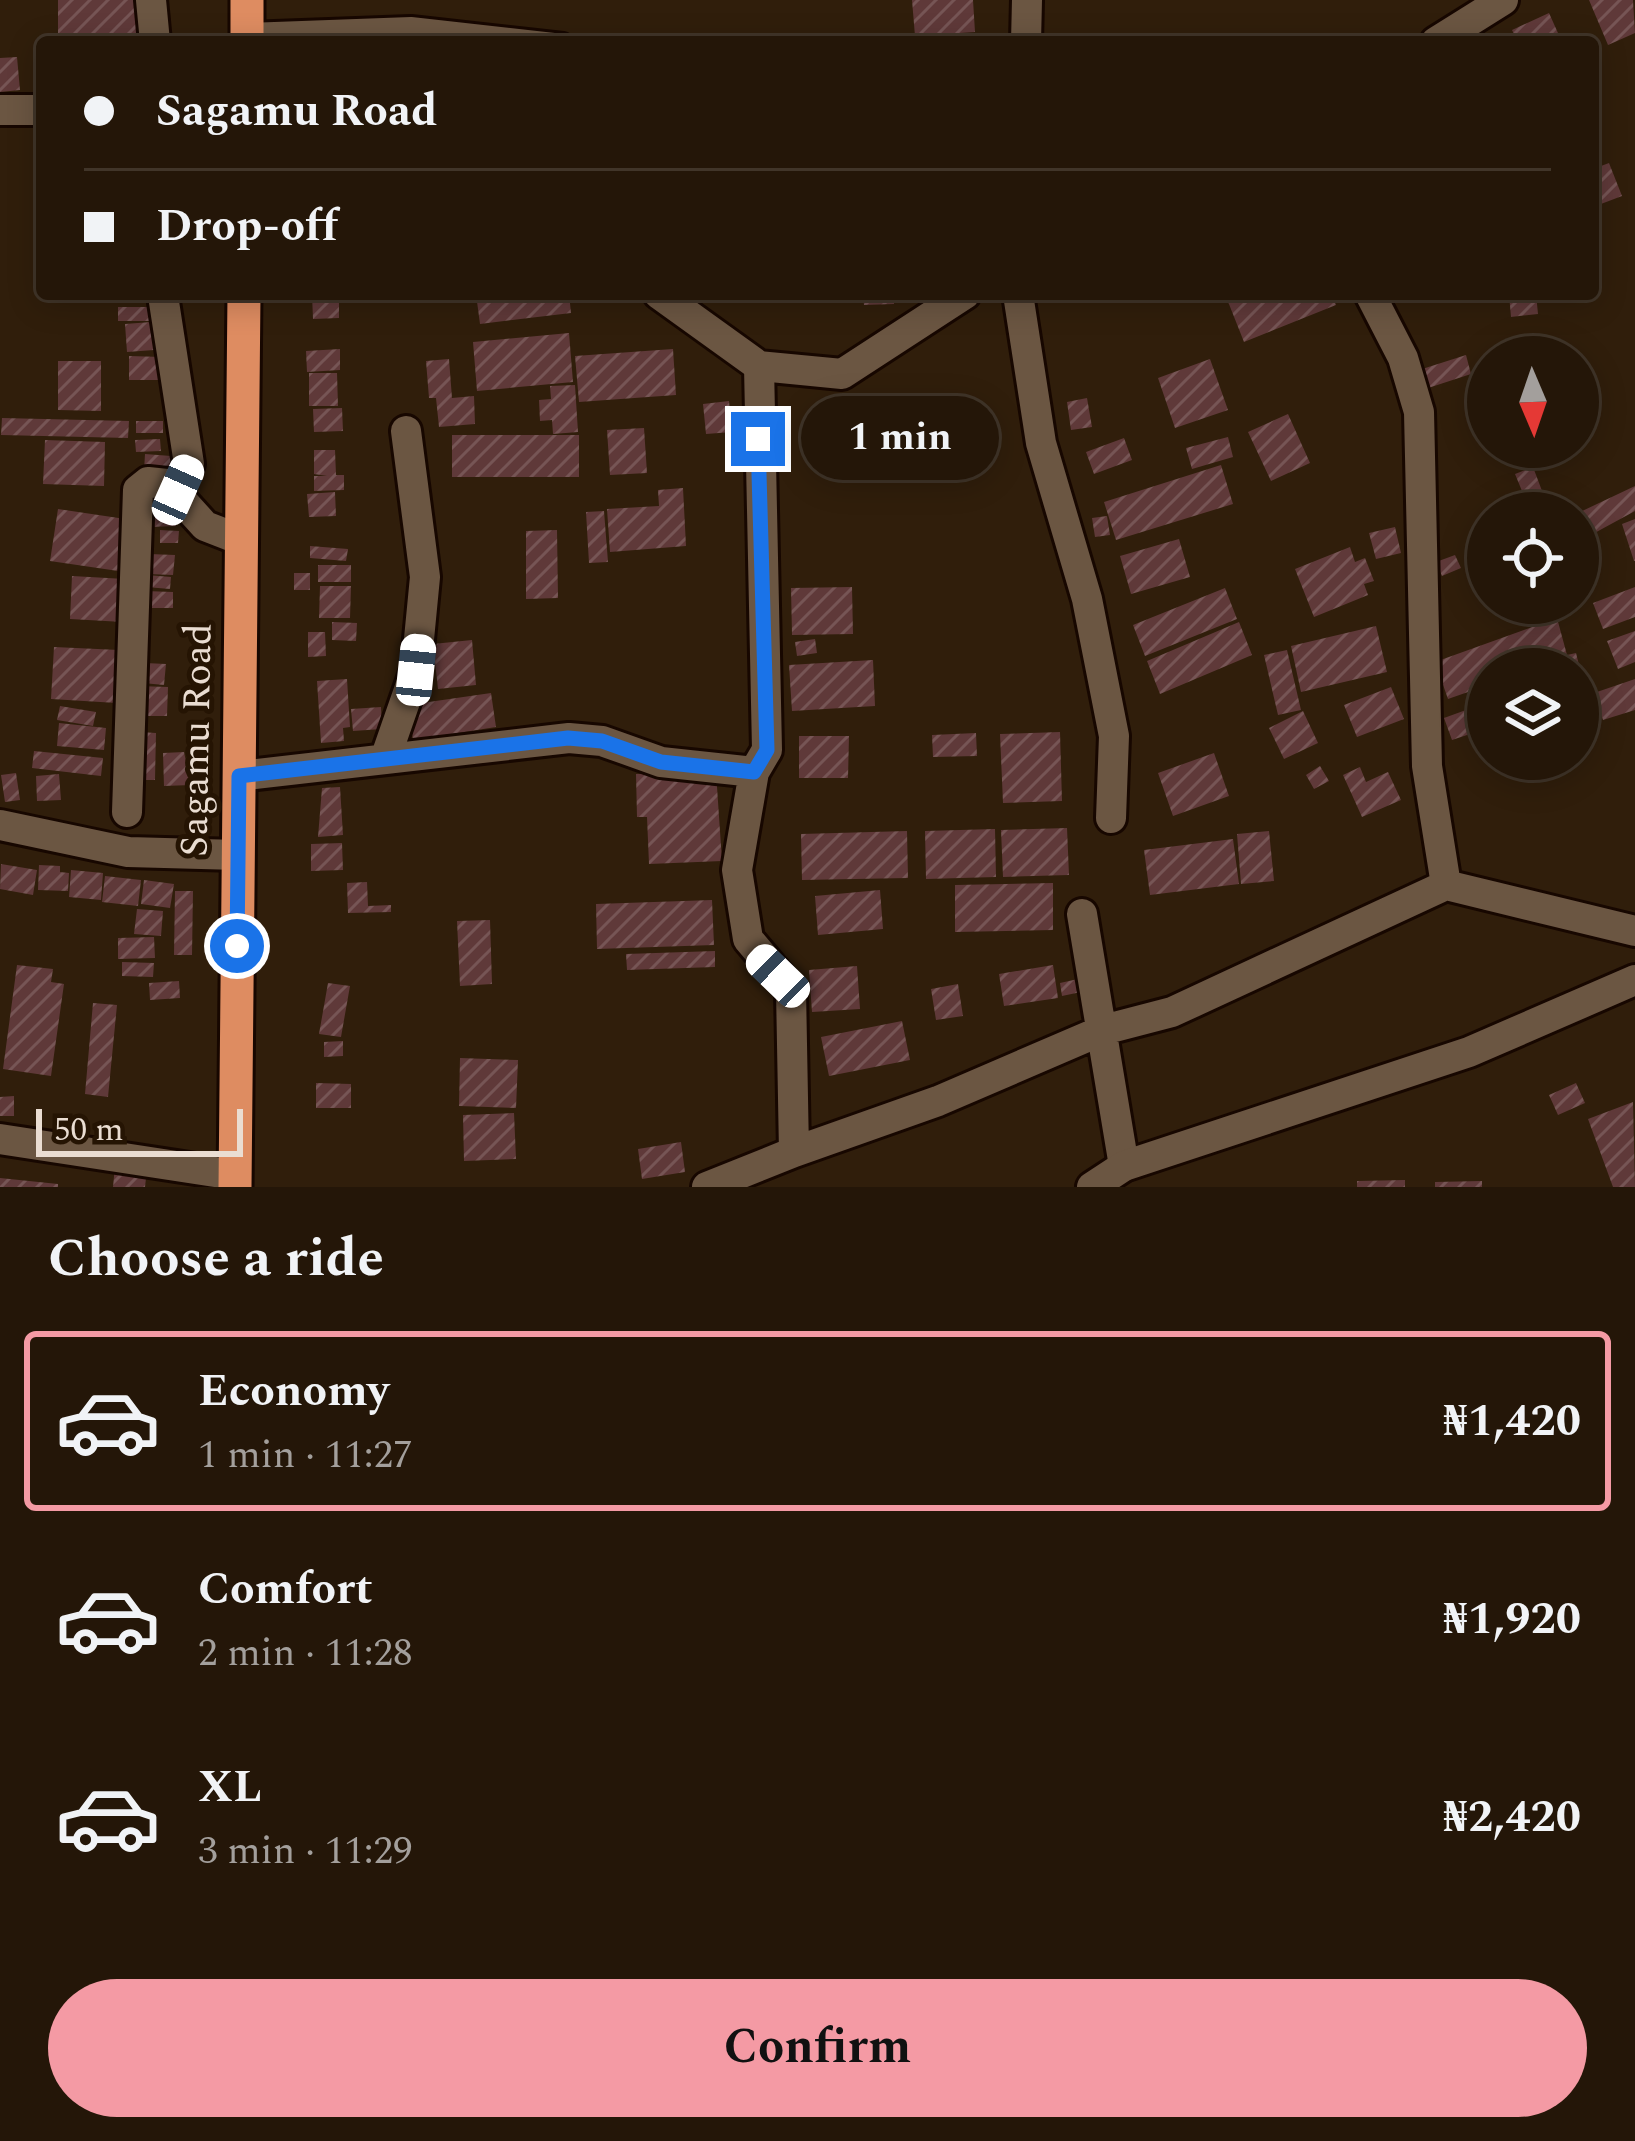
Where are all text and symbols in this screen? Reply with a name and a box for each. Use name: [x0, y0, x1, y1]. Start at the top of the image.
text: Sagamu Road: [156, 77, 437, 146]
text: Drop-off: [156, 192, 338, 261]
north arrow: [1467, 336, 1599, 468]
map controls: [1467, 336, 1599, 780]
callout: 1 min: [800, 397, 998, 481]
text: 1 min: [848, 408, 952, 467]
route end: [731, 412, 785, 466]
car: [147, 450, 209, 530]
button: locate: [1467, 492, 1599, 624]
street label: Sagamu Road: [165, 623, 229, 857]
car: [394, 632, 438, 708]
button: layers: [1467, 648, 1599, 780]
route start: [210, 919, 264, 973]
car: [740, 938, 816, 1014]
scale bar: [36, 1103, 243, 1156]
text: 50 m: [54, 1105, 124, 1155]
text: Choose a ride: [48, 1218, 384, 1300]
text: Economy: [198, 1357, 389, 1426]
icon: car: [54, 1367, 162, 1475]
text: ₦1,420: [1443, 1387, 1581, 1456]
text: 1 min · 11:27: [198, 1426, 413, 1485]
text: Comfort: [198, 1555, 373, 1624]
icon: car: [54, 1565, 162, 1673]
text: ₦1,920: [1443, 1585, 1581, 1654]
text: 2 min · 11:28: [198, 1624, 413, 1683]
text: XL: [198, 1753, 262, 1822]
icon: car: [54, 1763, 162, 1871]
text: ₦2,420: [1443, 1783, 1581, 1852]
text: 3 min · 11:29: [198, 1822, 413, 1881]
button: Confirm: [48, 1979, 1587, 2117]

